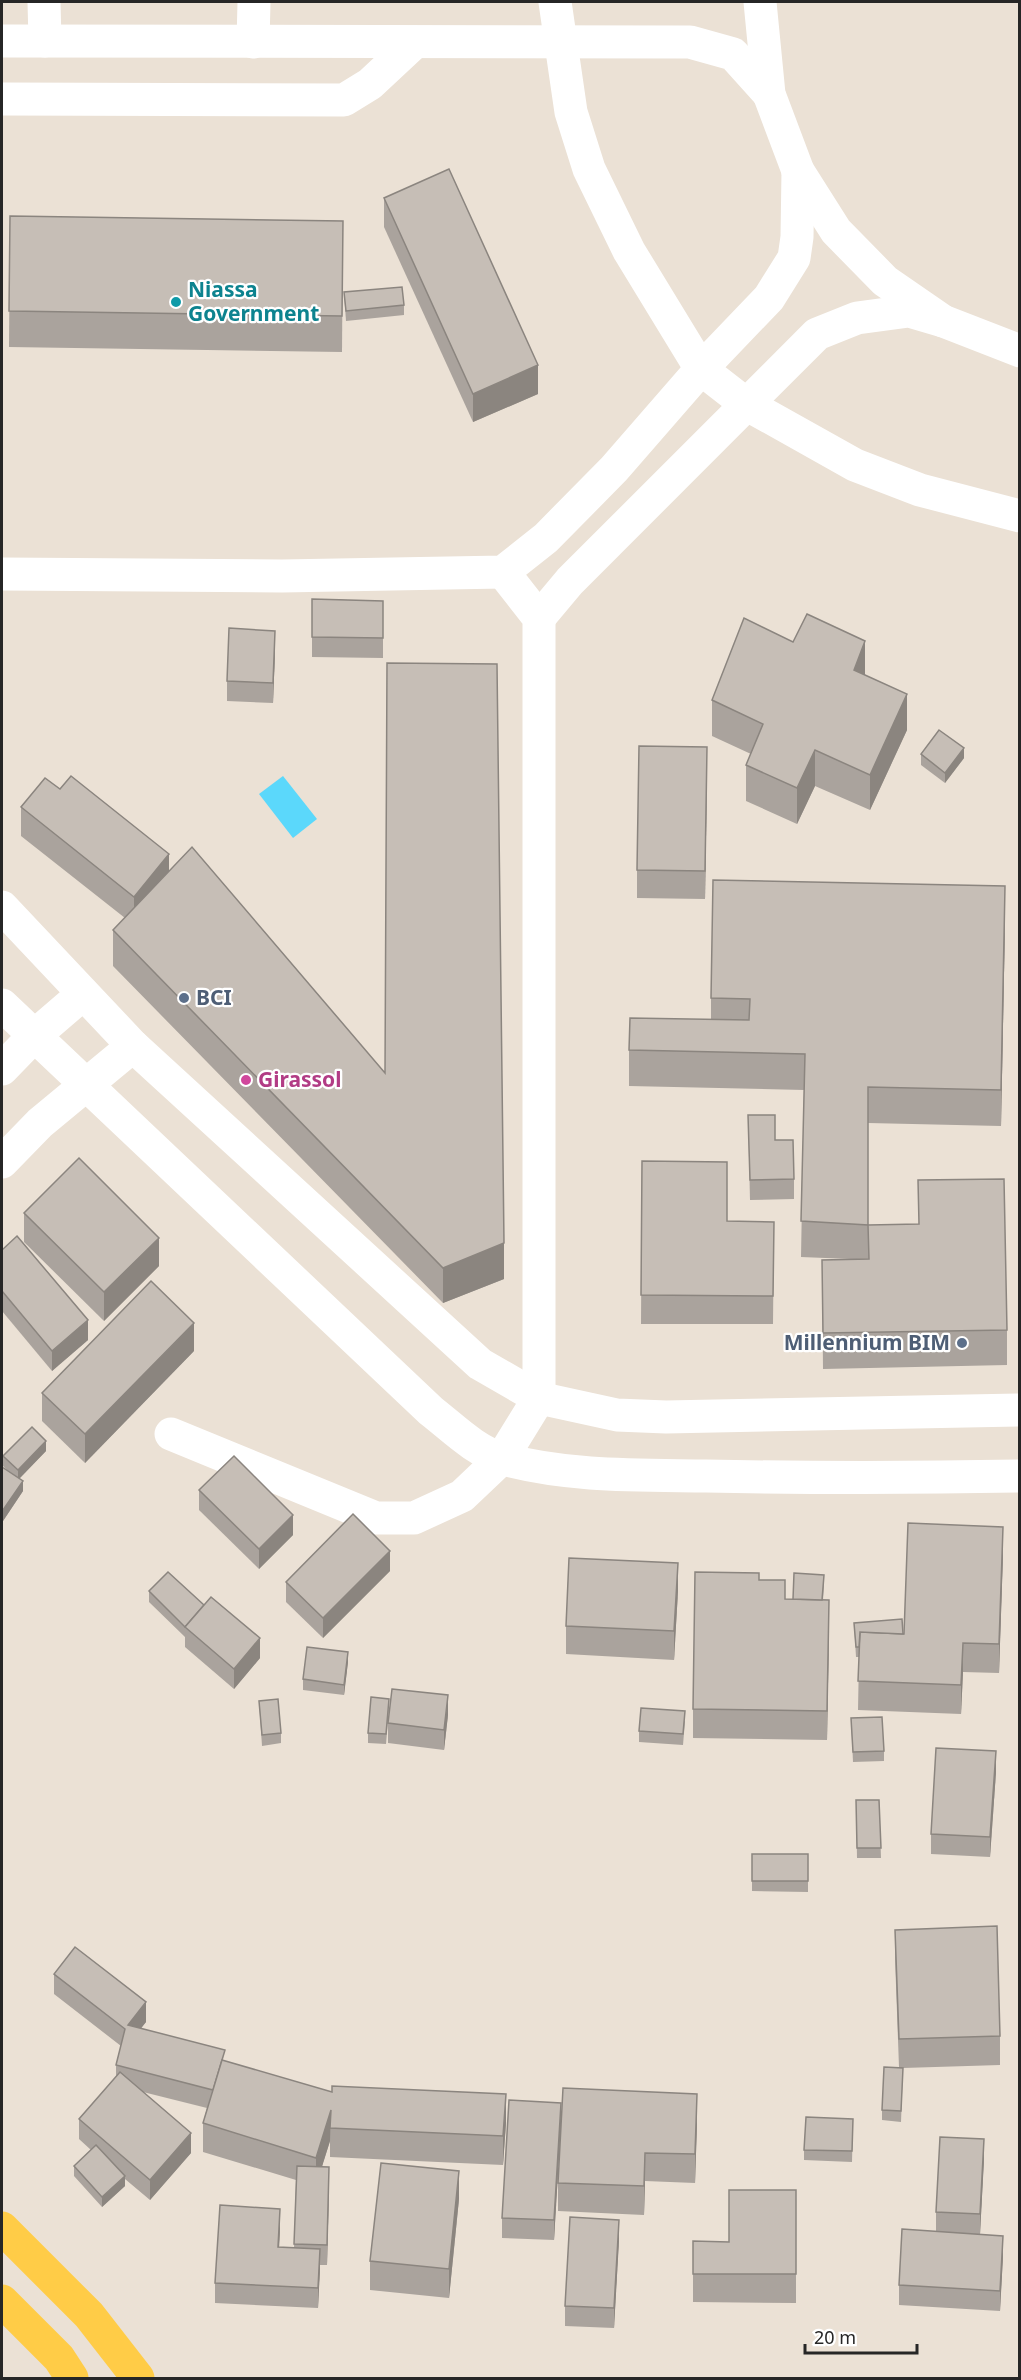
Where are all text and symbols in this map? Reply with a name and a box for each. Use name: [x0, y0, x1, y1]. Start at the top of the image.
place label: Niassa Government: [188, 275, 319, 327]
marker: Niassa Government: [169, 295, 183, 309]
place label: BCI: [196, 983, 232, 1011]
marker: BCI: [177, 991, 191, 1005]
place label: Girassol: [258, 1065, 342, 1093]
marker: Girassol: [239, 1073, 253, 1087]
place label: Millennium BIM: [784, 1328, 950, 1356]
marker: Millennium BIM: [955, 1336, 969, 1350]
scale bar: [805, 2317, 918, 2355]
text: 20 m: [814, 2325, 856, 2349]

